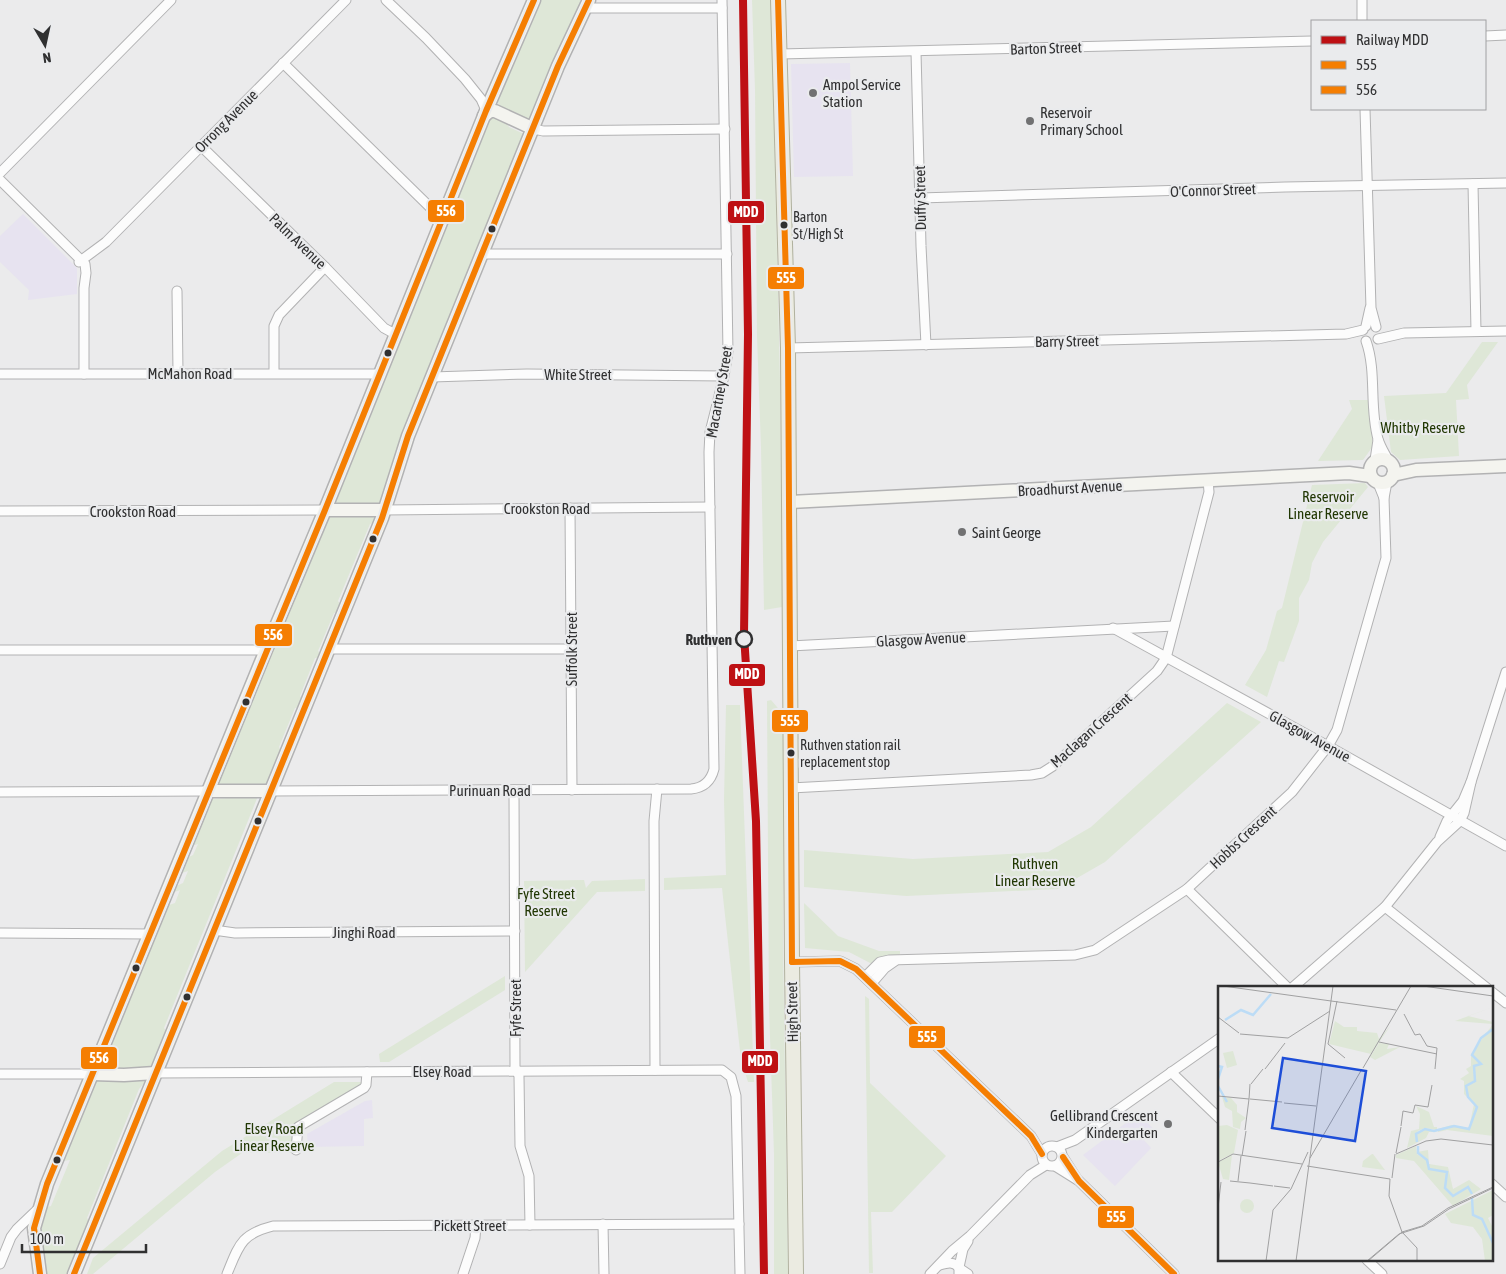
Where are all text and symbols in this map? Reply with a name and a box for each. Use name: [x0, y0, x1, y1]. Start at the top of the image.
north arrow: [20, 20, 70, 70]
legend: [1311, 20, 1486, 110]
text: Railway MDD: [1356, 31, 1429, 48]
street label: Barton Street: [1010, 38, 1082, 58]
text: N: [42, 49, 52, 66]
text: 555: [1356, 56, 1377, 73]
place label: Ampol Service Station: [823, 76, 901, 110]
text: 556: [1356, 81, 1377, 98]
street label: Orrong Avenue: [191, 86, 261, 156]
marker: Ampol Service Station: [807, 87, 819, 99]
place label: Reservoir Primary School: [1040, 104, 1123, 138]
marker: Reservoir Primary School: [1024, 115, 1036, 127]
street label: Duffy Street: [911, 165, 929, 231]
street label: O'Connor Street: [1170, 180, 1256, 200]
line badge: 556: [427, 199, 465, 223]
line badge: MDD: [727, 200, 765, 224]
text: 556: [436, 203, 456, 219]
text: MDD: [733, 204, 759, 220]
place label: Barton St/High St: [793, 209, 844, 242]
street label: Palm Avenue: [266, 210, 330, 272]
marker: Barton St/High St: [779, 220, 789, 230]
unlabelled marker: [487, 224, 497, 234]
line badge: 555: [767, 266, 805, 290]
text: 555: [776, 270, 796, 286]
street label: Barry Street: [1035, 332, 1099, 350]
street label: Macartney Street: [703, 345, 735, 439]
unlabelled marker: [383, 348, 393, 358]
street label: McMahon Road: [148, 365, 232, 382]
street label: White Street: [544, 366, 612, 383]
park label: Whitby Reserve: [1381, 419, 1466, 436]
street label: Broadhurst Avenue: [1017, 477, 1123, 499]
park label: Reservoir Linear Reserve: [1288, 488, 1368, 522]
street label: Crookston Road: [504, 500, 590, 517]
street label: Crookston Road: [90, 503, 176, 520]
place label: Saint George: [972, 524, 1041, 541]
marker: Saint George: [956, 526, 968, 538]
unlabelled marker: [368, 534, 378, 544]
street label: Suffolk Street: [563, 612, 580, 686]
line badge: 556: [254, 623, 293, 647]
text: 556: [263, 627, 283, 643]
street label: Glasgow Avenue: [876, 628, 966, 650]
marker: Ruthven: [735, 630, 753, 648]
place label: Ruthven: [686, 631, 732, 648]
line badge: MDD: [728, 663, 766, 687]
text: MDD: [734, 666, 760, 682]
street label: Maclagan Crescent: [1047, 689, 1135, 771]
unlabelled marker: [241, 697, 251, 707]
street label: Glasgow Avenue: [1267, 707, 1354, 765]
line badge: 555: [771, 709, 809, 733]
text: 555: [780, 713, 800, 729]
place label: Ruthven station rail replacement stop: [800, 737, 901, 770]
marker: Ruthven station rail replacement stop: [786, 748, 796, 758]
street label: Purinuan Road: [449, 782, 531, 799]
street label: Hobbs Crescent: [1206, 802, 1280, 872]
unlabelled marker: [253, 816, 263, 826]
park label: Ruthven Linear Reserve: [995, 855, 1075, 889]
park label: Fyfe Street Reserve: [517, 885, 575, 919]
street label: Jinghi Road: [332, 924, 396, 941]
unlabelled marker: [131, 963, 141, 973]
street label: Fyfe Street: [507, 979, 524, 1037]
street label: High Street: [783, 981, 801, 1043]
inset map: [1218, 986, 1494, 1262]
unlabelled marker: [182, 992, 192, 1002]
line badge: 555: [908, 1025, 946, 1049]
text: 555: [917, 1029, 937, 1045]
line badge: 556: [80, 1046, 118, 1070]
text: 556: [89, 1050, 109, 1066]
line badge: MDD: [741, 1050, 779, 1074]
text: MDD: [747, 1053, 773, 1069]
street label: Elsey Road: [412, 1063, 472, 1080]
place label: Gellibrand Crescent Kindergarten: [1050, 1107, 1158, 1141]
marker: Gellibrand Crescent Kindergarten: [1162, 1118, 1174, 1130]
park label: Elsey Road Linear Reserve: [234, 1120, 314, 1154]
unlabelled marker: [52, 1155, 62, 1165]
line badge: 555: [1097, 1205, 1135, 1229]
text: 555: [1106, 1209, 1126, 1225]
street label: Pickett Street: [434, 1217, 506, 1234]
scale bar: [22, 1222, 146, 1254]
text: 100 m: [30, 1230, 64, 1247]

